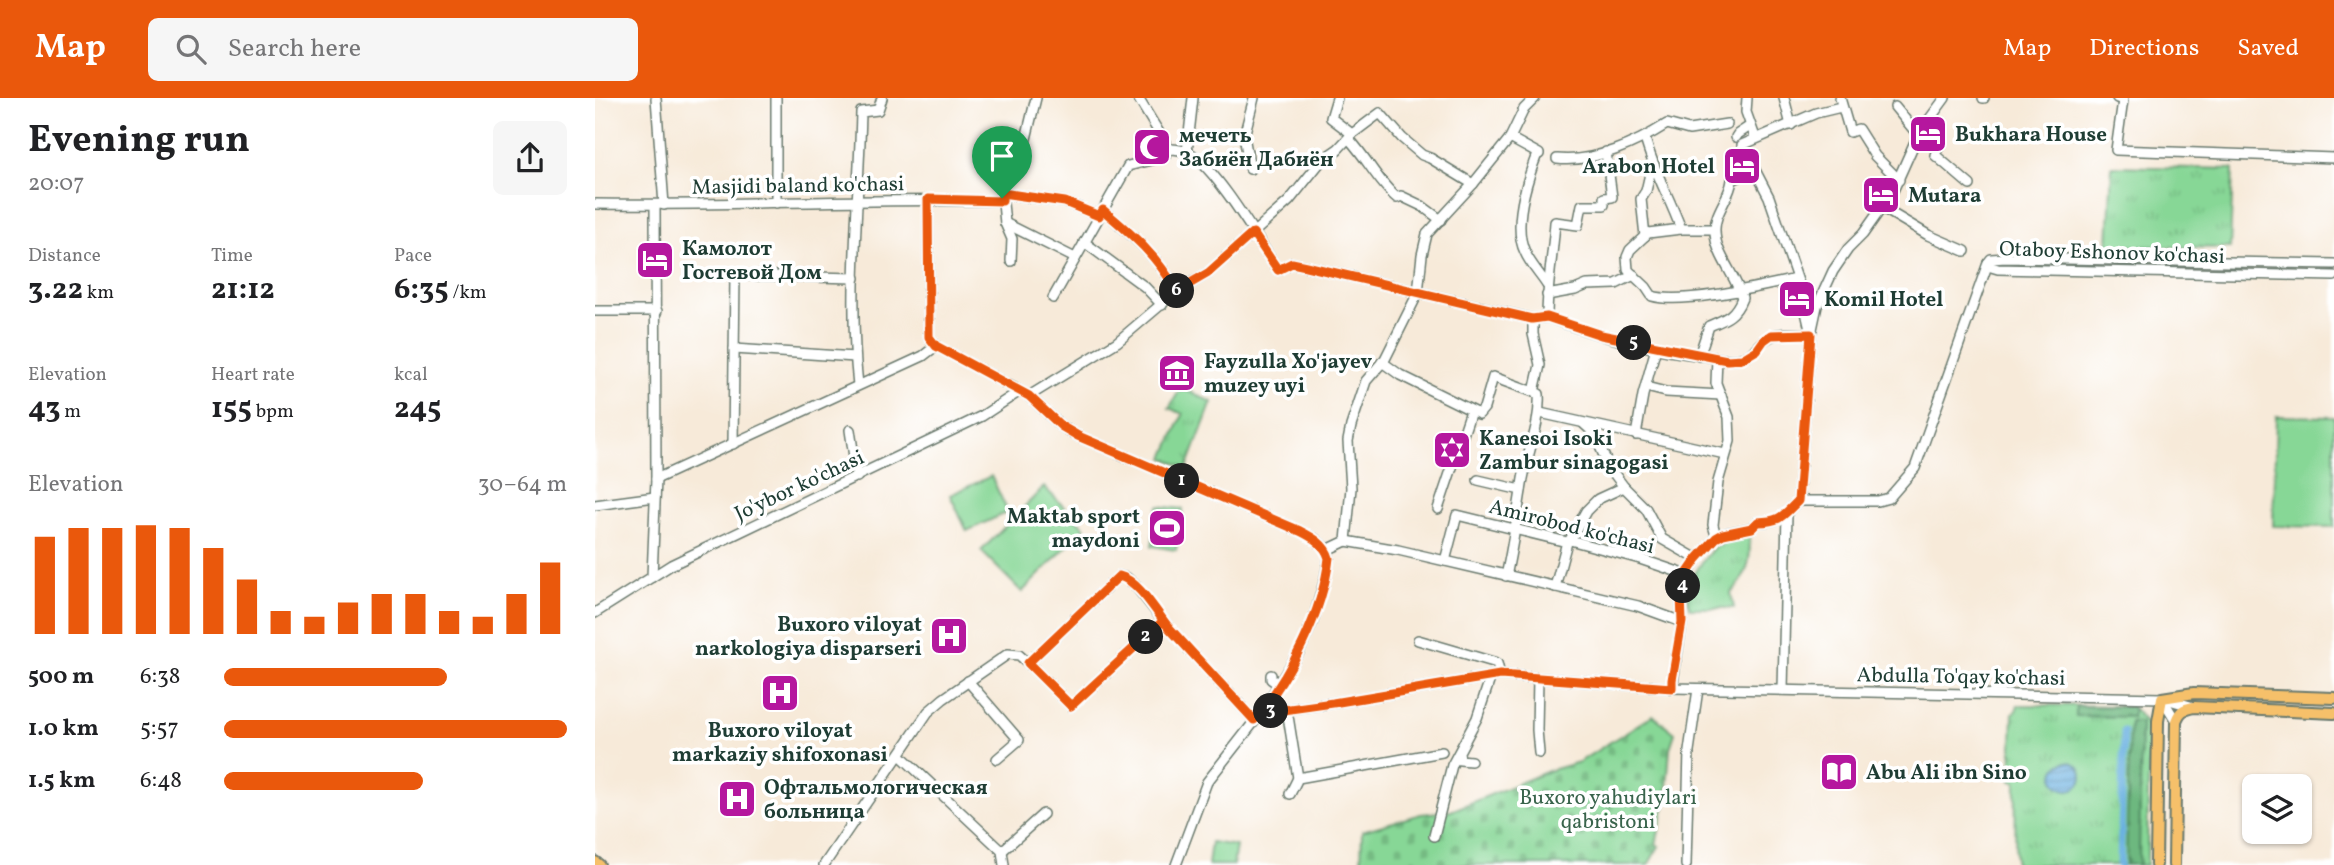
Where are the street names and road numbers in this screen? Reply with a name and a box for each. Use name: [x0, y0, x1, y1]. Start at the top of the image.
street label: Masjidi baland ko'chasi: [691, 170, 905, 203]
street label: Otaboy Eshonov ko'chasi: [1999, 235, 2225, 272]
street label: Jo'ybor ko'chasi: [730, 444, 869, 529]
street label: Amirobod ko'chasi: [1486, 493, 1658, 562]
street label: Abdulla To'qay ko'chasi: [1856, 661, 2066, 694]

